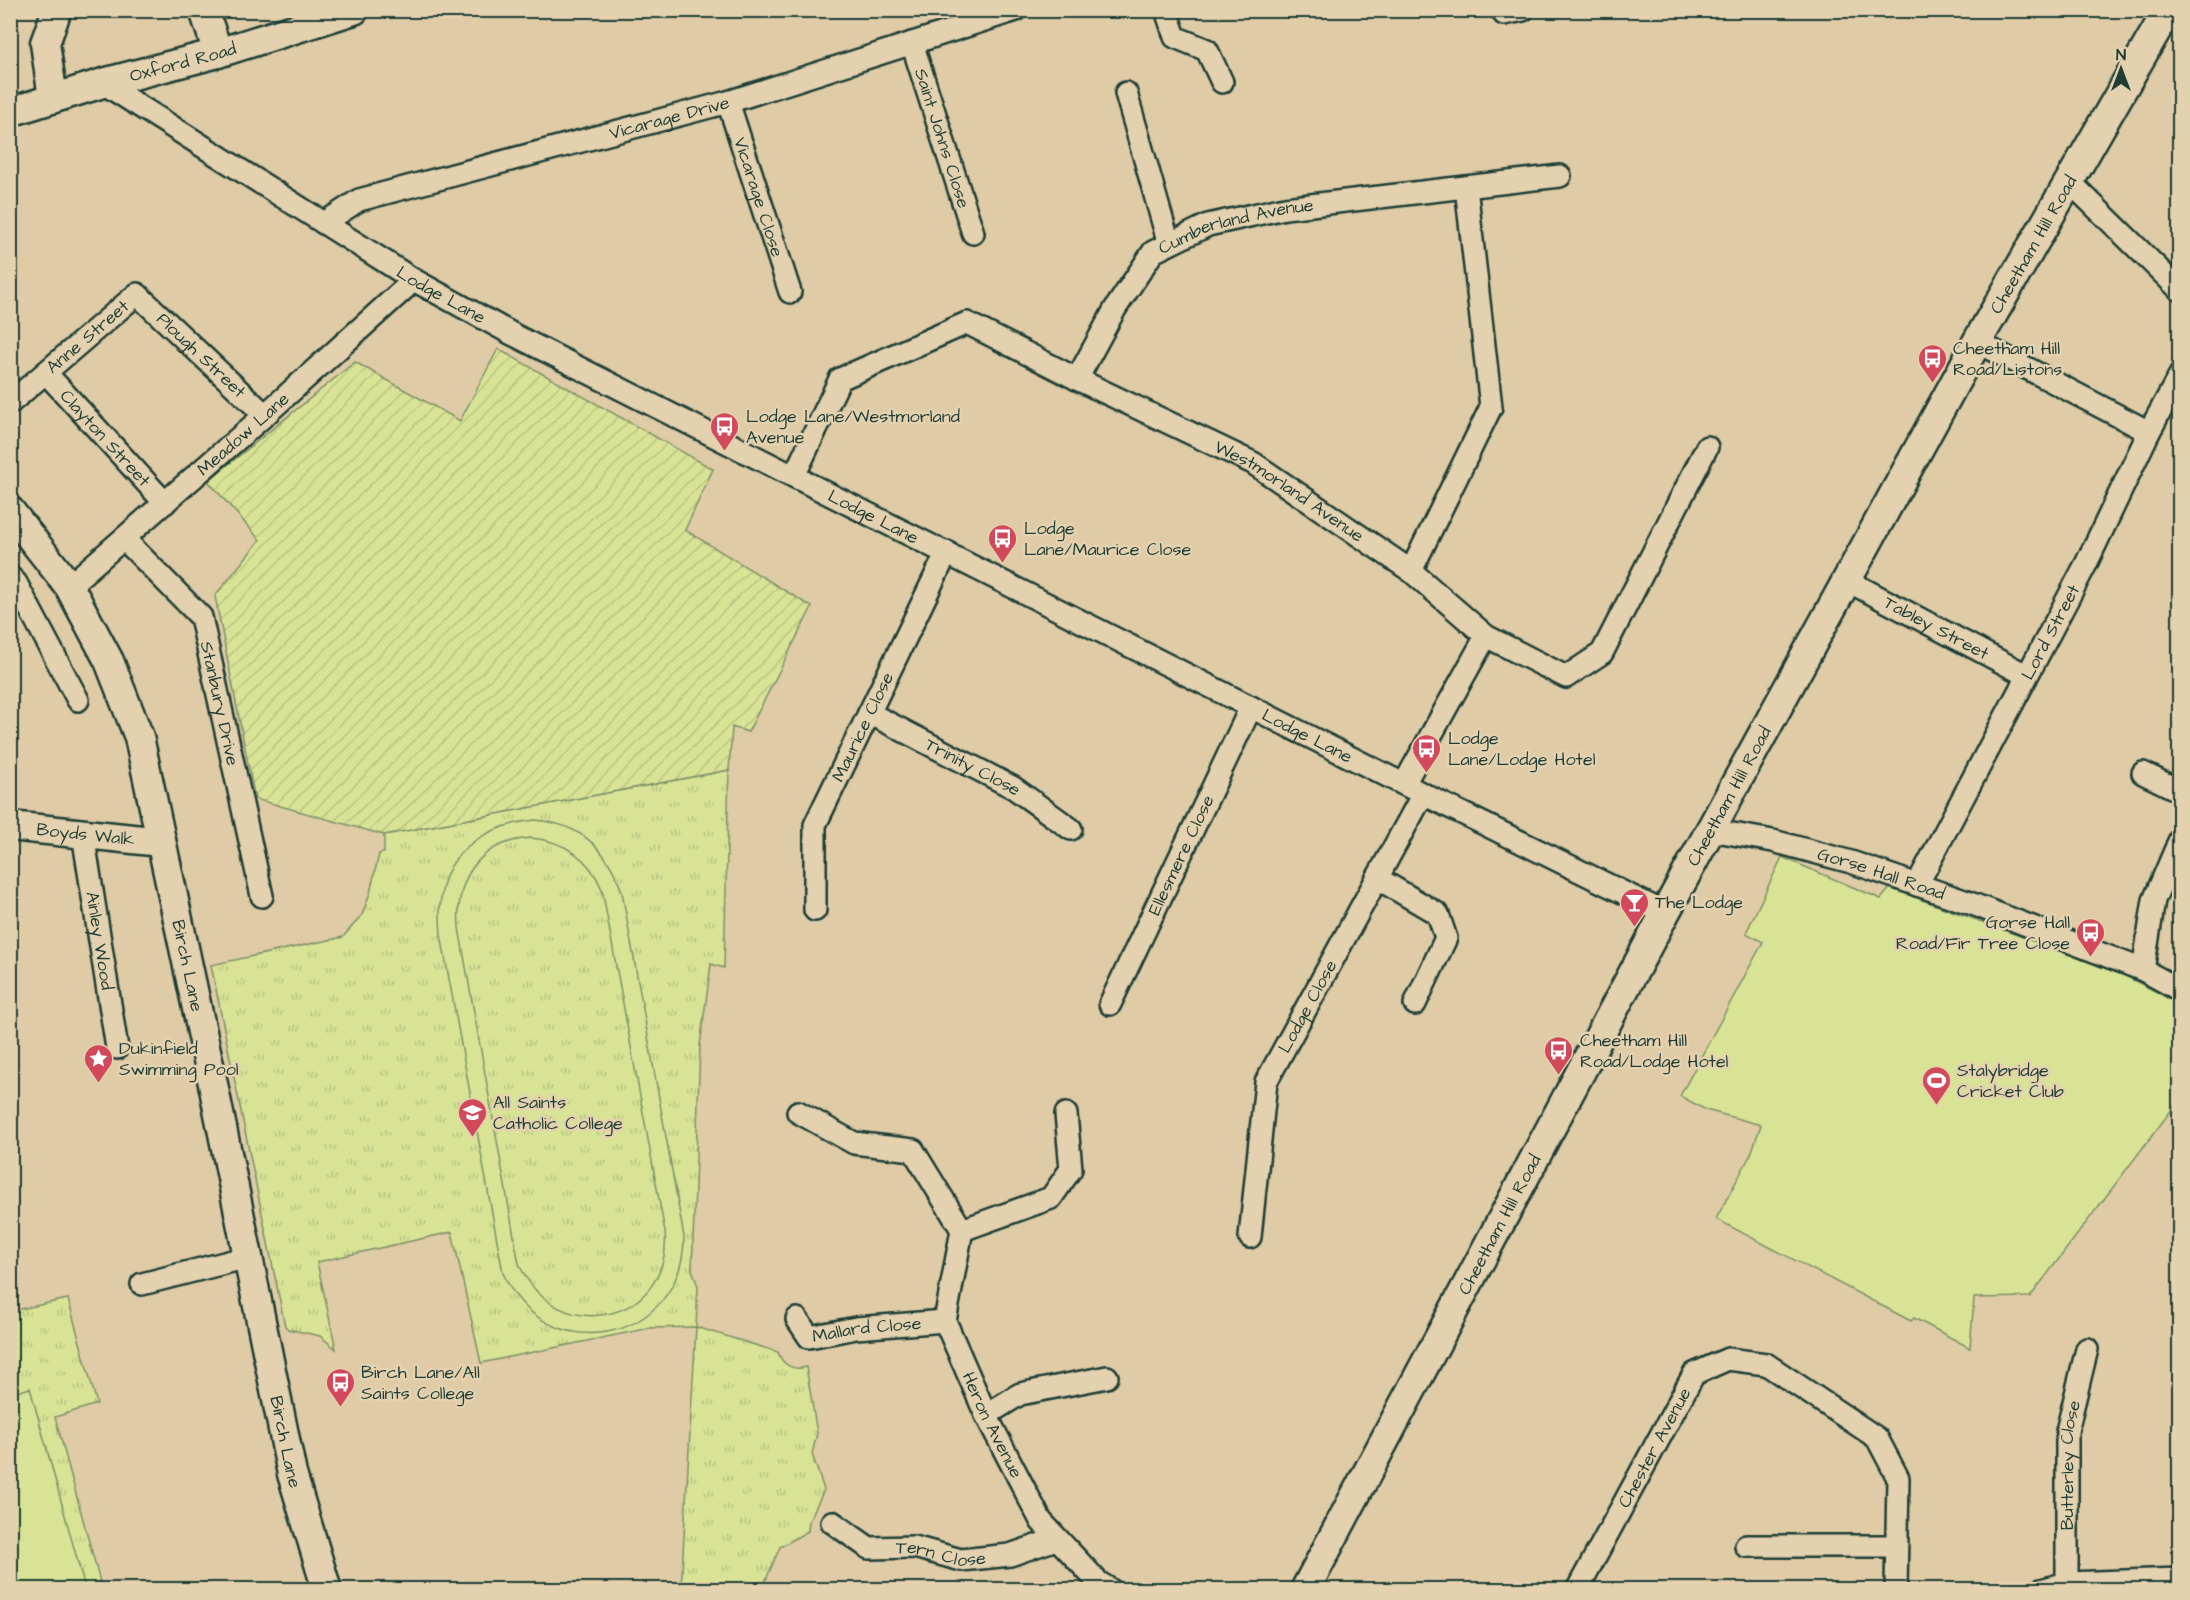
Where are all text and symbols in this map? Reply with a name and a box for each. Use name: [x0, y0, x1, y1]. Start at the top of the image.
street label: Oxford Road: [127, 36, 239, 88]
north arrow: [2091, 39, 2151, 99]
text: N: [2116, 44, 2126, 66]
street label: Saint Johns Close: [908, 65, 977, 211]
street label: Vicarage Drive: [607, 90, 732, 145]
street label: Vicarage Close: [728, 134, 790, 260]
street label: Cheetham Hill Road: [1983, 171, 2083, 318]
street label: Cumberland Avenue: [1154, 192, 1315, 260]
street label: Lodge Lane: [392, 260, 490, 330]
street label: Anne Street: [41, 293, 135, 379]
street label: Plough Street: [151, 306, 252, 404]
place label: Cheetham Hill Road/Listons: [1953, 336, 2062, 382]
bus stop icon: Cheetham Hill Road/Listons: [1916, 342, 1948, 384]
street label: Clayton Street: [54, 384, 157, 493]
street label: Meadow Lane: [191, 386, 295, 481]
place label: Lodge Lane/Westmorland Avenue: [746, 404, 960, 450]
bus stop icon: Lodge Lane/Westmorland Avenue: [709, 410, 741, 452]
street label: Westmorland Avenue: [1210, 434, 1369, 548]
street label: Lodge Lane: [824, 483, 923, 550]
place label: Lodge Lane/Maurice Close: [1024, 516, 1191, 562]
bus stop icon: Lodge Lane/Maurice Close: [987, 522, 1019, 564]
street label: Lord Street: [2015, 579, 2086, 684]
street label: Tabley Street: [1879, 590, 1994, 666]
street label: Stanbury Drive: [194, 639, 246, 768]
street label: Maurice Close: [825, 668, 900, 786]
street label: Lodge Lane: [1258, 702, 1357, 769]
street label: Cheetham Hill Road: [1681, 722, 1777, 870]
place label: Lodge Lane/Lodge Hotel: [1448, 726, 1596, 773]
street label: Trinity Close: [921, 732, 1026, 802]
bus stop icon: Lodge Lane/Lodge Hotel: [1411, 732, 1443, 774]
street label: Ellesmere Close: [1142, 790, 1220, 919]
street label: Boyds Walk: [35, 816, 136, 852]
street label: Gorse Hall Road: [1815, 841, 1948, 906]
bar icon: The Lodge: [1618, 886, 1650, 928]
street label: Ainley Wood: [80, 890, 120, 992]
place label: The Lodge: [1655, 890, 1743, 916]
place label: Gorse Hall Road/Fir Tree Close: [1896, 910, 2070, 956]
bus stop icon: Gorse Hall Road/Fir Tree Close: [2075, 916, 2107, 958]
street label: Birch Lane: [166, 917, 210, 1014]
street label: Lodge Close: [1272, 955, 1343, 1057]
place label: Cheetham Hill Road/Lodge Hotel: [1580, 1028, 1729, 1075]
bus stop icon: Cheetham Hill Road/Lodge Hotel: [1543, 1034, 1575, 1076]
place label: Dukinfield Swimming Pool: [119, 1036, 239, 1083]
place icon: Dukinfield Swimming Pool: [82, 1042, 114, 1084]
place label: Stalybridge Cricket Club: [1957, 1058, 2064, 1104]
sports icon: Stalybridge Cricket Club: [1920, 1064, 1952, 1106]
place label: All Saints Catholic College: [493, 1090, 623, 1137]
school or university icon: All Saints Catholic College: [456, 1096, 488, 1138]
street label: Cheetham Hill Road: [1452, 1150, 1547, 1299]
street label: Mallard Close: [810, 1310, 922, 1349]
place label: Birch Lane/All Saints College: [361, 1360, 480, 1407]
bus stop icon: Birch Lane/All Saints College: [324, 1366, 356, 1408]
street label: Heron Avenue: [956, 1368, 1029, 1483]
street label: Chester Avenue: [1611, 1383, 1697, 1512]
street label: Birch Lane: [264, 1394, 308, 1491]
street label: Butterley Close: [2055, 1397, 2087, 1530]
street label: Tern Close: [896, 1534, 987, 1573]

